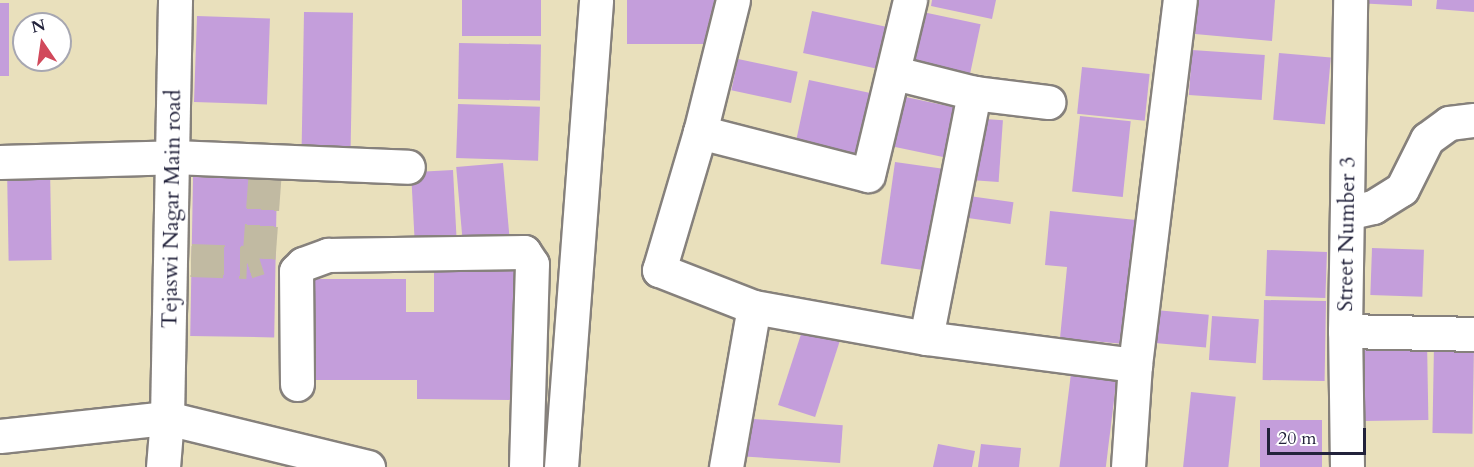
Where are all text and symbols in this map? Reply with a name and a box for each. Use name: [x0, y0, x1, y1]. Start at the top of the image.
north arrow: [12, 12, 72, 72]
text: N: [29, 14, 48, 39]
street label: Tejaswi Nagar Main road: [157, 89, 187, 329]
street label: Street Number 3: [1332, 156, 1362, 312]
scale bar: [1270, 416, 1369, 454]
text: 20 m: [1278, 426, 1317, 451]

